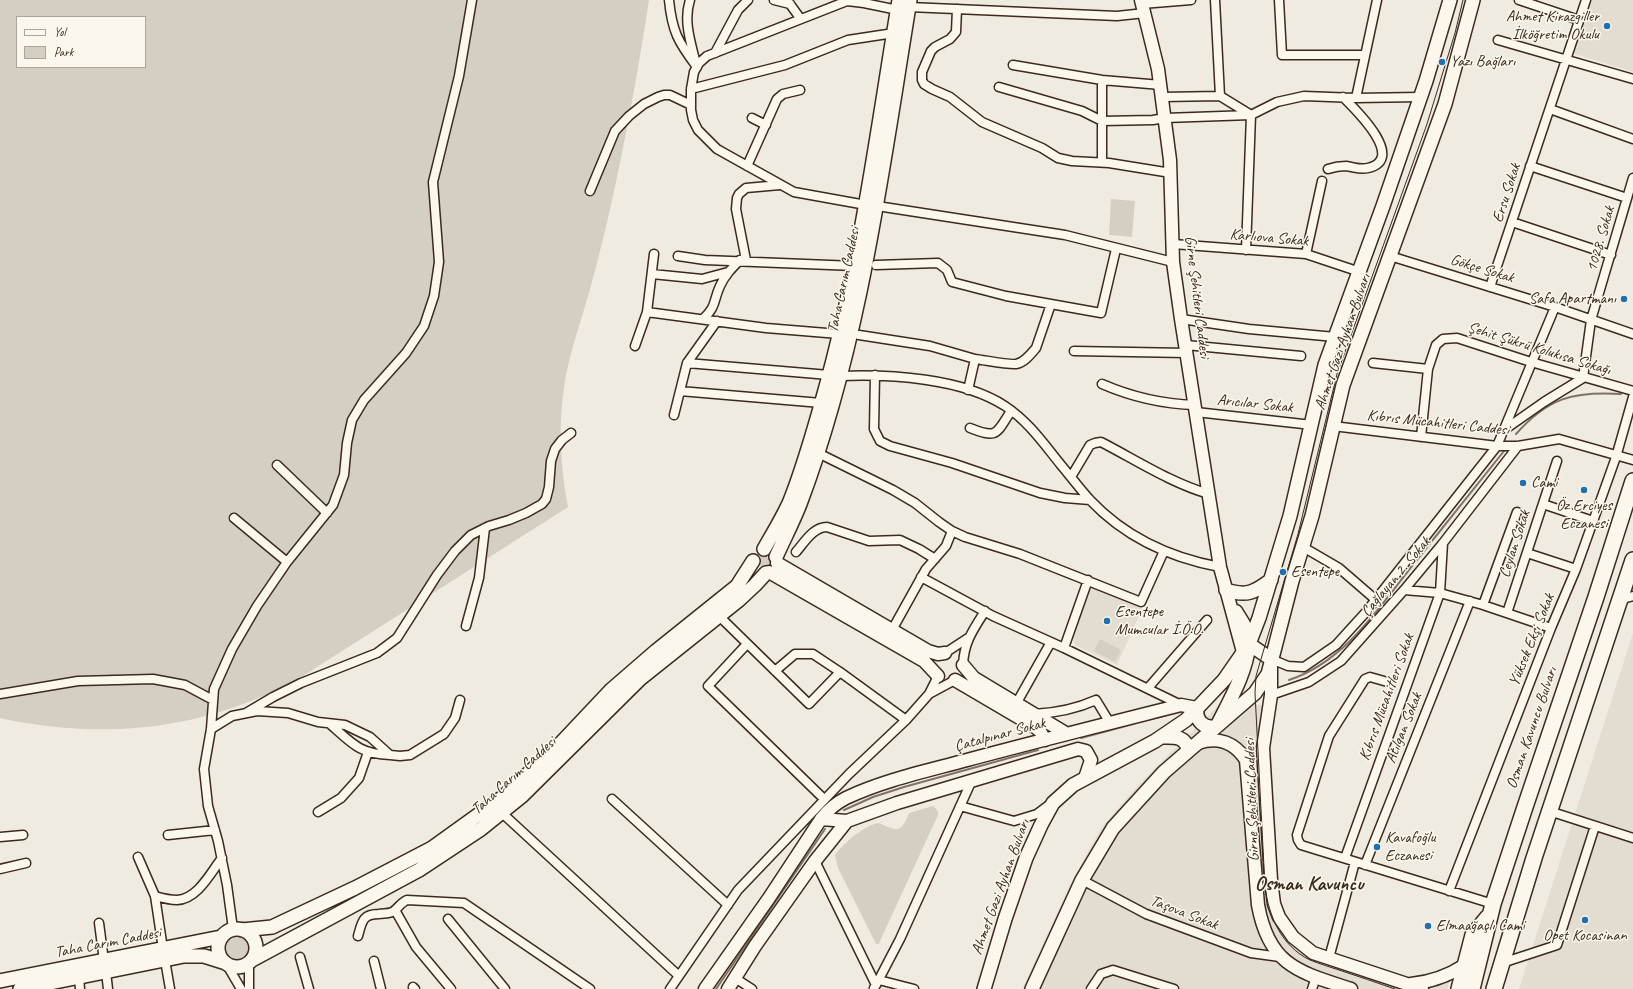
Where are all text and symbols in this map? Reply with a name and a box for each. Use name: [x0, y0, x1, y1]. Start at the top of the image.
place label: Ahmet Kirazgiller İlköğretim Okulu: [1506, 7, 1599, 45]
legend: [16, 16, 146, 68]
marker: Ahmet Kirazgiller İlköğretim Okulu: [1602, 21, 1612, 31]
text: Yol: [54, 24, 66, 40]
text: Park: [54, 44, 73, 60]
place label: Yazı Bağları: [1450, 52, 1515, 72]
marker: Yazı Bağları: [1437, 57, 1447, 67]
street label: Ersu Sokak: [1488, 161, 1526, 225]
street label: 1028. Sokak: [1583, 204, 1619, 274]
street label: Taha Carım Caddesi: [823, 225, 865, 335]
street label: Karlıova Sokak: [1229, 225, 1309, 251]
street label: Girne Şehitleri Caddesi: [1180, 235, 1214, 359]
street label: Gökçe Sokak: [1448, 250, 1516, 288]
street label: Ahmet Gazi Ayhan Bulvarı: [1311, 271, 1375, 413]
place label: Safa Apartmanı: [1529, 289, 1616, 309]
marker: Safa Apartmanı: [1619, 294, 1629, 304]
street label: Şehit Şükrü Kolukısa Sokağı: [1465, 318, 1613, 380]
street label: Arıcılar Sokak: [1216, 390, 1294, 418]
street label: Kıbrıs Mücahitleri Caddesi: [1366, 406, 1510, 440]
place label: Cami: [1531, 473, 1557, 493]
marker: Cami: [1518, 478, 1528, 488]
marker: Öz Erciyes Eczanesi: [1579, 485, 1589, 495]
place label: Öz Erciyes Eczanesi: [1556, 496, 1612, 534]
street label: Ceylan Sokak: [1495, 508, 1535, 580]
street label: Çağlayan 2. Sokak: [1357, 533, 1435, 621]
place label: Esentepe: [1291, 562, 1339, 582]
marker: Esentepe: [1278, 567, 1288, 577]
street label: Yüksek Ekşi Sokak: [1505, 591, 1559, 689]
place label: Esentepe Mumcular İ.Ö.O.: [1115, 602, 1203, 640]
marker: Esentepe Mumcular İ.Ö.O.: [1102, 616, 1112, 626]
street label: Kıbrıs Mücahitleri Sokak: [1355, 631, 1419, 763]
street label: Osman Kavuncu Bulvarı: [1502, 665, 1562, 791]
street label: Atılgan Sokak: [1381, 690, 1427, 766]
street label: Çatalpınar Sokak: [952, 714, 1048, 756]
street label: Taha Carım Caddesi: [468, 733, 560, 819]
street label: Girne Şehitleri Caddesi: [1240, 738, 1264, 862]
street label: Ahmet Gazi Ayhan Bulvarı: [968, 817, 1034, 957]
place label: Kavafoğlu Eczanesi: [1385, 828, 1435, 866]
marker: Kavafoğlu Eczanesi: [1372, 842, 1382, 852]
district label: Osman Kavuncu: [1255, 873, 1363, 897]
street label: Taşova Sokak: [1147, 891, 1221, 935]
marker: Opet Kocasinan: [1580, 915, 1590, 925]
place label: Elmaağaçlı Cami: [1436, 916, 1525, 936]
marker: Elmaağaçlı Cami: [1423, 921, 1433, 931]
street label: Taha Carım Caddesi: [53, 923, 163, 963]
place label: Opet Kocasinan: [1543, 926, 1627, 946]

